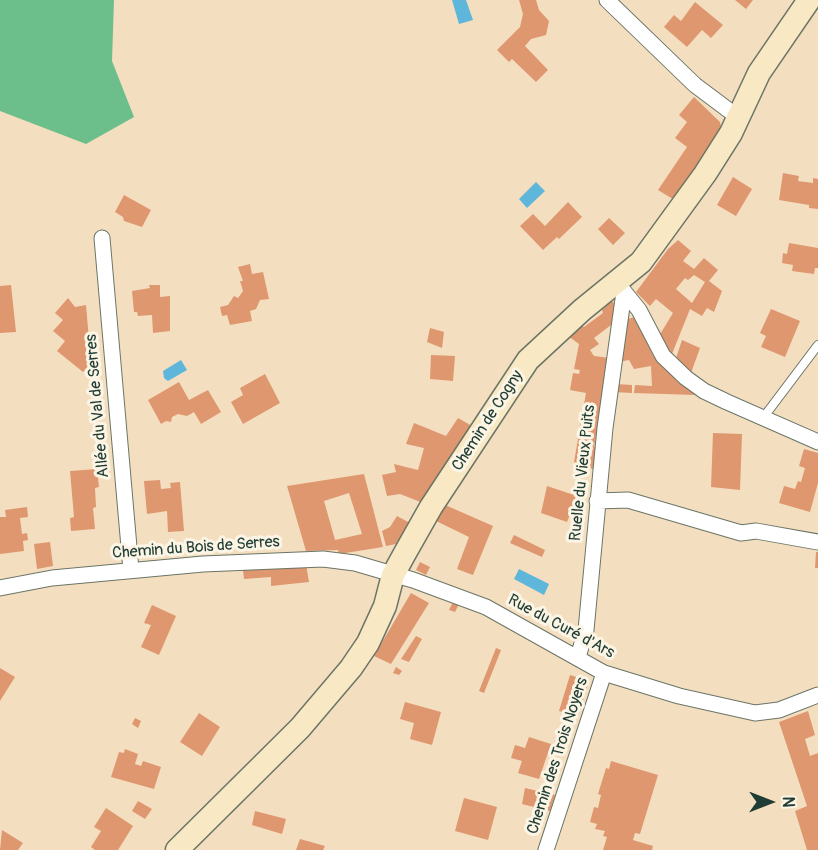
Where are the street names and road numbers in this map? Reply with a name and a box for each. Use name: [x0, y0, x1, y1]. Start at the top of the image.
street label: Allée du Val de Serres: [82, 333, 114, 479]
street label: Chemin de Cogny: [448, 367, 528, 475]
street label: Ruelle du Vieux Puits: [566, 404, 600, 542]
street label: Chemin du Bois de Serres: [112, 533, 280, 563]
street label: Rue du Curé d'Ars: [504, 591, 618, 663]
street label: Chemin des Trois Noyers: [524, 675, 592, 837]

